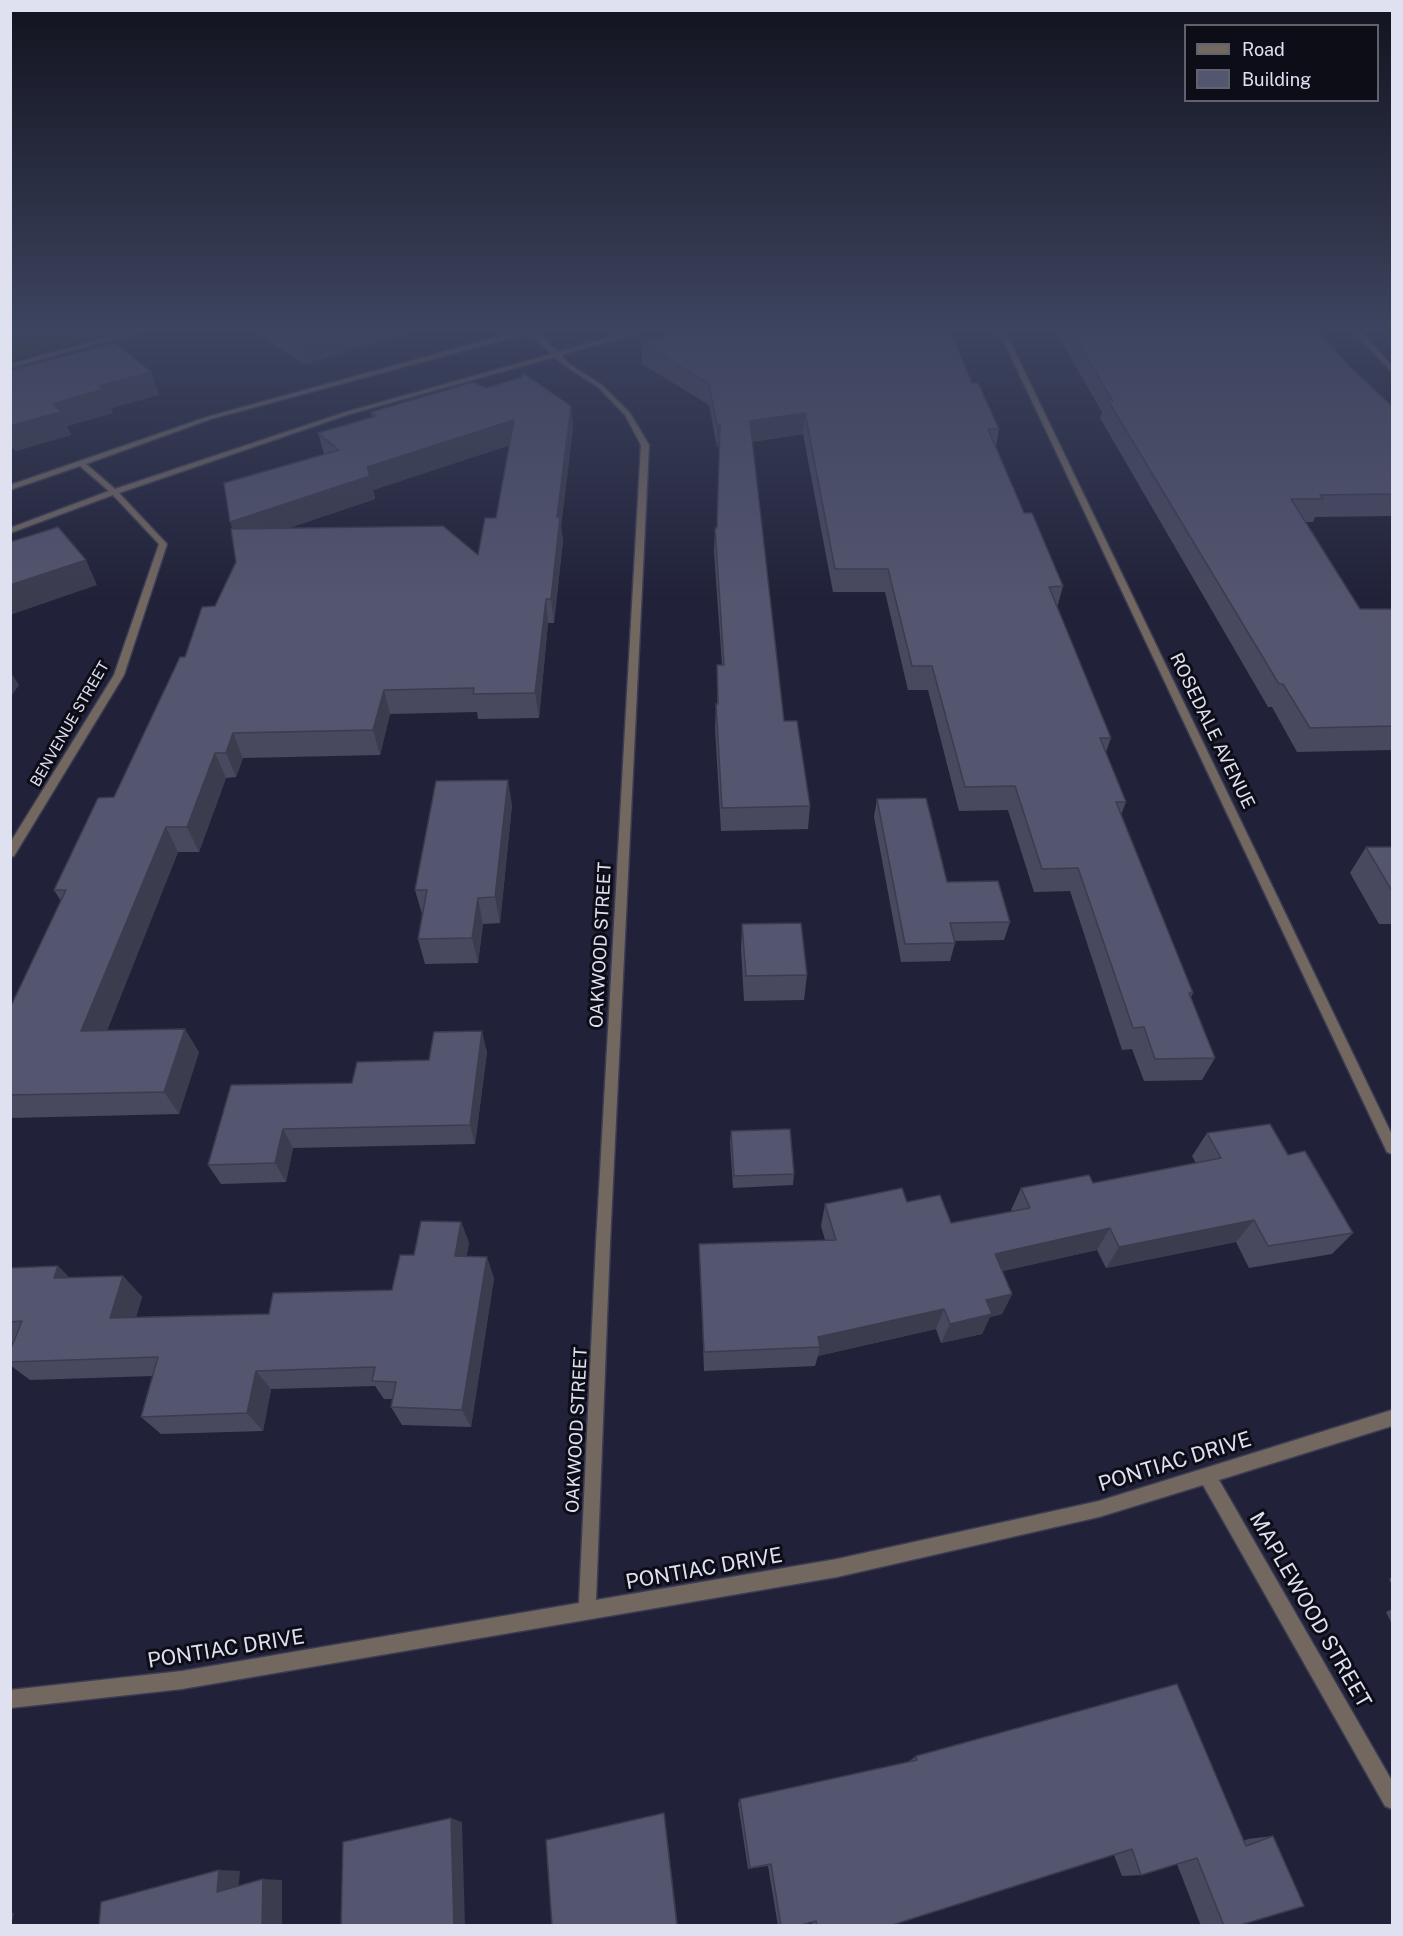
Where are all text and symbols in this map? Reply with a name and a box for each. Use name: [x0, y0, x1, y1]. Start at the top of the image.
legend: [1184, 24, 1379, 102]
text: Road: [1242, 39, 1285, 60]
text: Building: [1242, 69, 1311, 90]
street label: ROSEDALE AVENUE: [1165, 650, 1259, 812]
street label: BENVENUE STREET: [27, 658, 113, 790]
street label: OAKWOOD STREET: [586, 862, 616, 1028]
street label: OAKWOOD STREET: [562, 1347, 592, 1513]
street label: PONTIAC DRIVE: [1095, 1427, 1255, 1497]
street label: MAPLEWOOD STREET: [1244, 1508, 1376, 1712]
street label: PONTIAC DRIVE: [624, 1543, 784, 1595]
street label: PONTIAC DRIVE: [146, 1624, 306, 1674]

